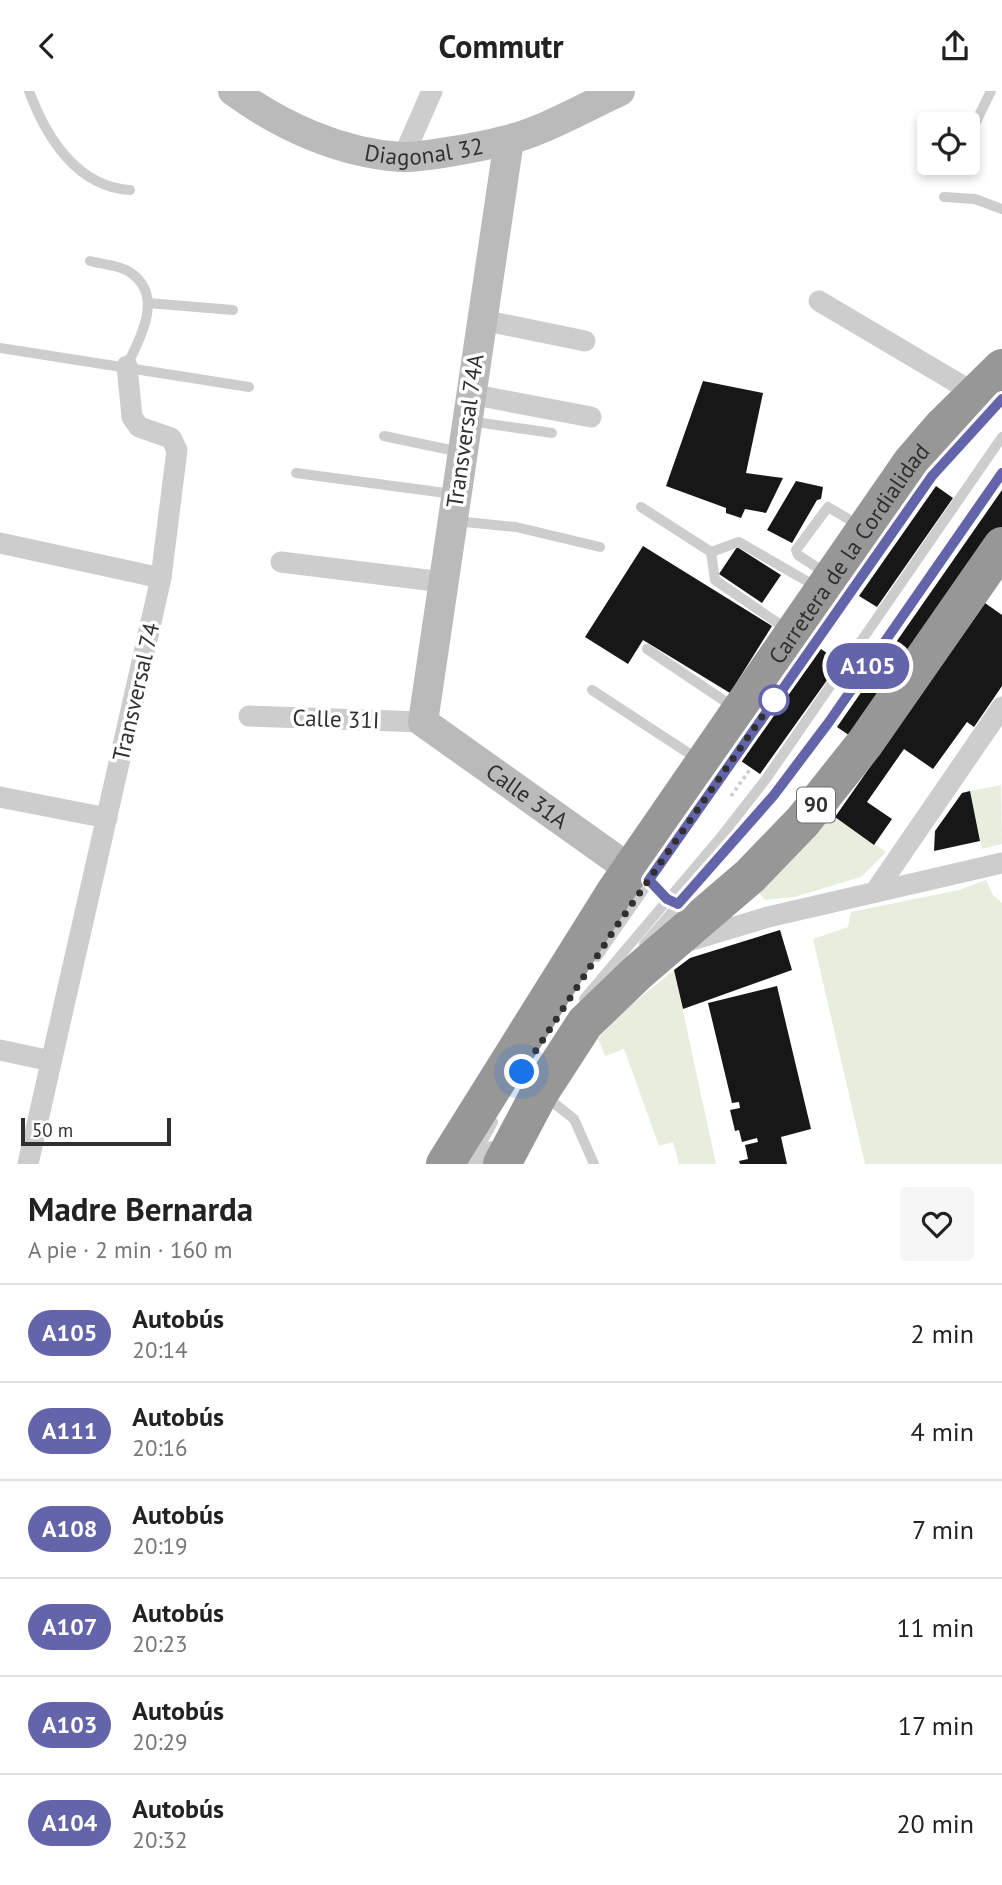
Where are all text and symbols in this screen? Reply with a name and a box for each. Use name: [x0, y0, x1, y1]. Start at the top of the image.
text: Commutr: [438, 25, 564, 67]
icon: back: [28, 27, 66, 65]
icon: share: [936, 27, 974, 65]
map controls: [917, 112, 980, 175]
button: locate: [917, 112, 980, 175]
street label: Diagonal 32: [362, 131, 486, 171]
street label: Transversal 74A: [439, 352, 490, 510]
street label: Carretera de la Cordialidad: [762, 437, 935, 669]
street label: Transversal 74: [106, 619, 166, 764]
line badge: A105: [819, 643, 917, 689]
text: A105: [840, 650, 896, 681]
unlabelled marker: [759, 685, 789, 715]
street label: Calle 31I: [292, 702, 380, 735]
street label: Calle 31A: [481, 757, 574, 835]
road number: 90: [797, 787, 835, 823]
your location: [504, 1054, 539, 1089]
scale bar: [21, 1115, 172, 1147]
text: 50 m: [32, 1118, 73, 1142]
text: Madre Bernarda: [28, 1187, 253, 1230]
button: heart: [900, 1187, 974, 1261]
text: A pie · 2 min · 160 m: [28, 1235, 232, 1264]
text: Autobús: [132, 1302, 224, 1335]
text: A105: [42, 1317, 97, 1348]
text: 2 min: [911, 1317, 974, 1350]
text: 20:14: [132, 1335, 188, 1364]
text: Autobús: [132, 1400, 224, 1433]
text: A111: [42, 1415, 97, 1446]
text: 4 min: [911, 1415, 974, 1448]
text: 20:16: [132, 1433, 188, 1462]
text: Autobús: [132, 1498, 224, 1531]
text: A108: [42, 1513, 97, 1544]
text: 7 min: [912, 1513, 974, 1546]
text: 20:19: [132, 1531, 188, 1560]
text: Autobús: [132, 1596, 224, 1629]
text: A107: [42, 1611, 97, 1642]
text: 11 min: [896, 1611, 974, 1644]
text: 20:23: [132, 1629, 188, 1658]
text: Autobús: [132, 1694, 224, 1727]
text: A103: [42, 1709, 97, 1740]
text: 17 min: [898, 1709, 974, 1742]
text: 20:29: [132, 1727, 188, 1756]
text: Autobús: [132, 1792, 224, 1825]
text: A104: [42, 1807, 97, 1838]
text: 20 min: [896, 1807, 974, 1840]
text: 20:32: [132, 1825, 188, 1854]

